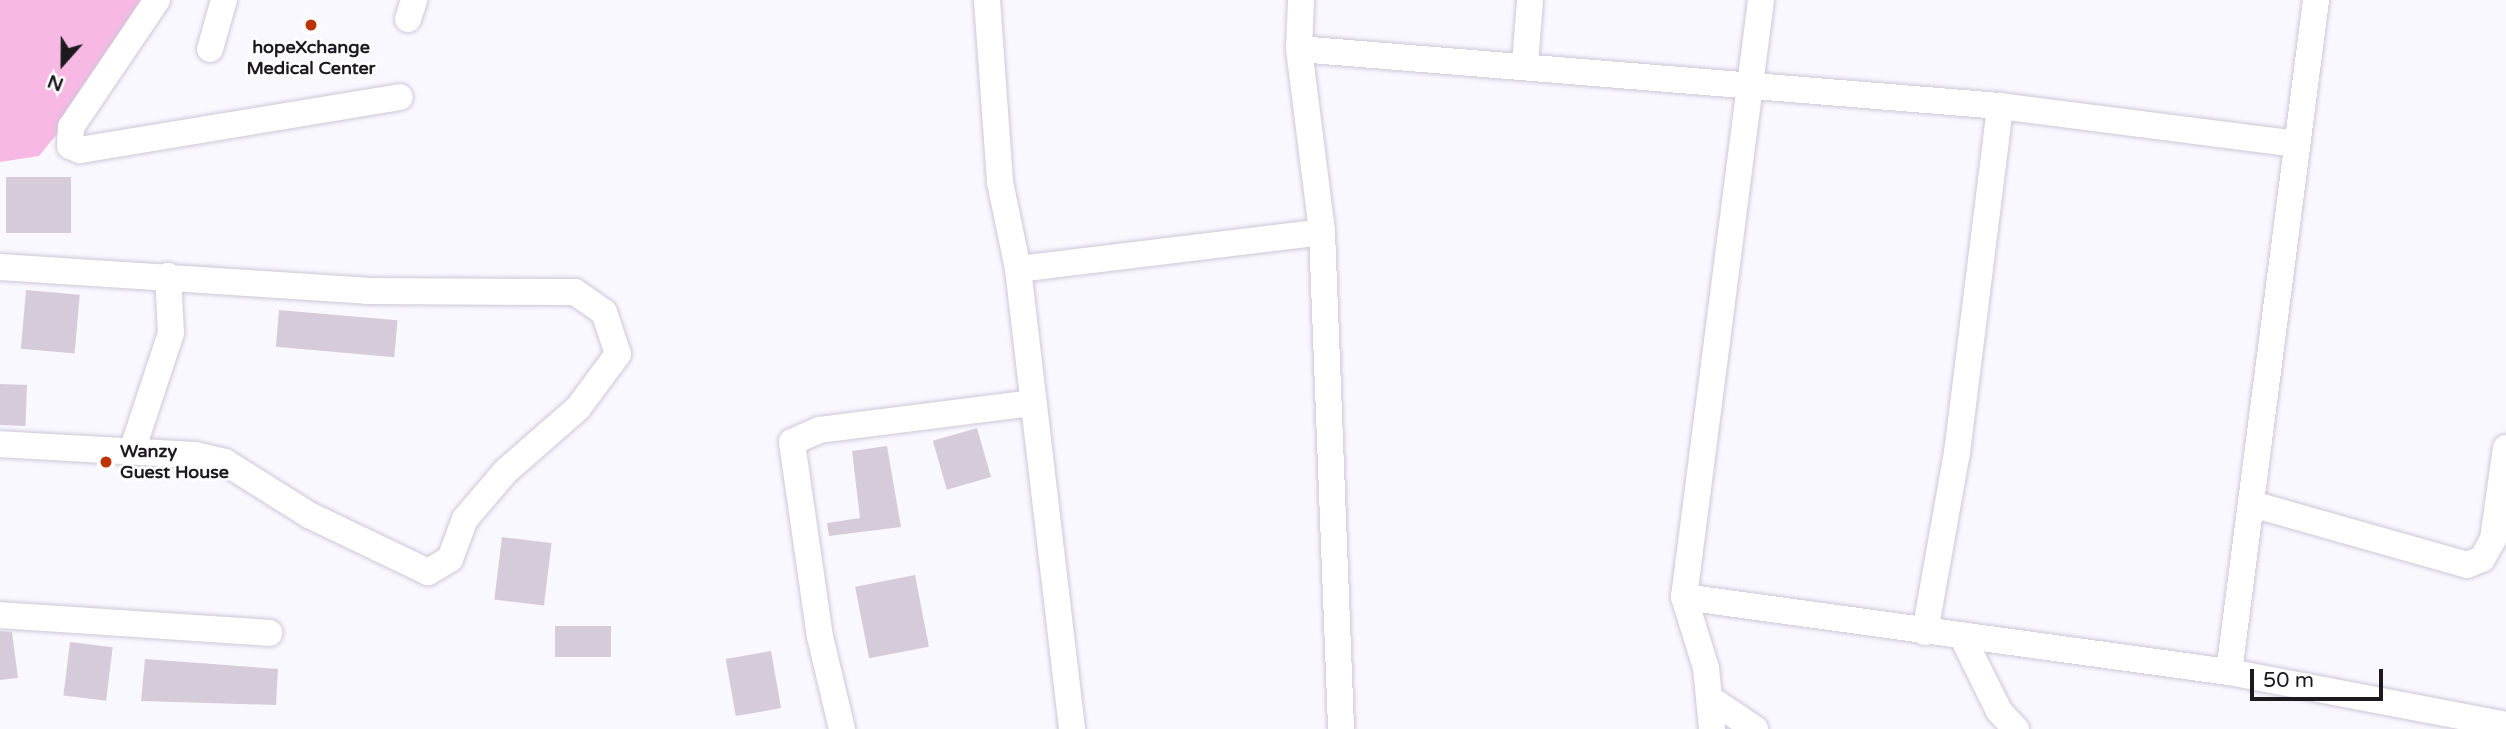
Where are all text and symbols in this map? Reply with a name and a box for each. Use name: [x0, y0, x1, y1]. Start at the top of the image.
marker: hopeXchange Medical Center: [301, 15, 321, 35]
north arrow: [28, 28, 98, 98]
place label: hopeXchange Medical Center: [246, 37, 376, 80]
text: N: [44, 70, 67, 96]
place label: Wanzy Guest House: [120, 441, 229, 484]
marker: Wanzy Guest House: [98, 454, 114, 470]
scale bar: [2254, 656, 2387, 700]
text: 50 m: [2263, 668, 2314, 693]

